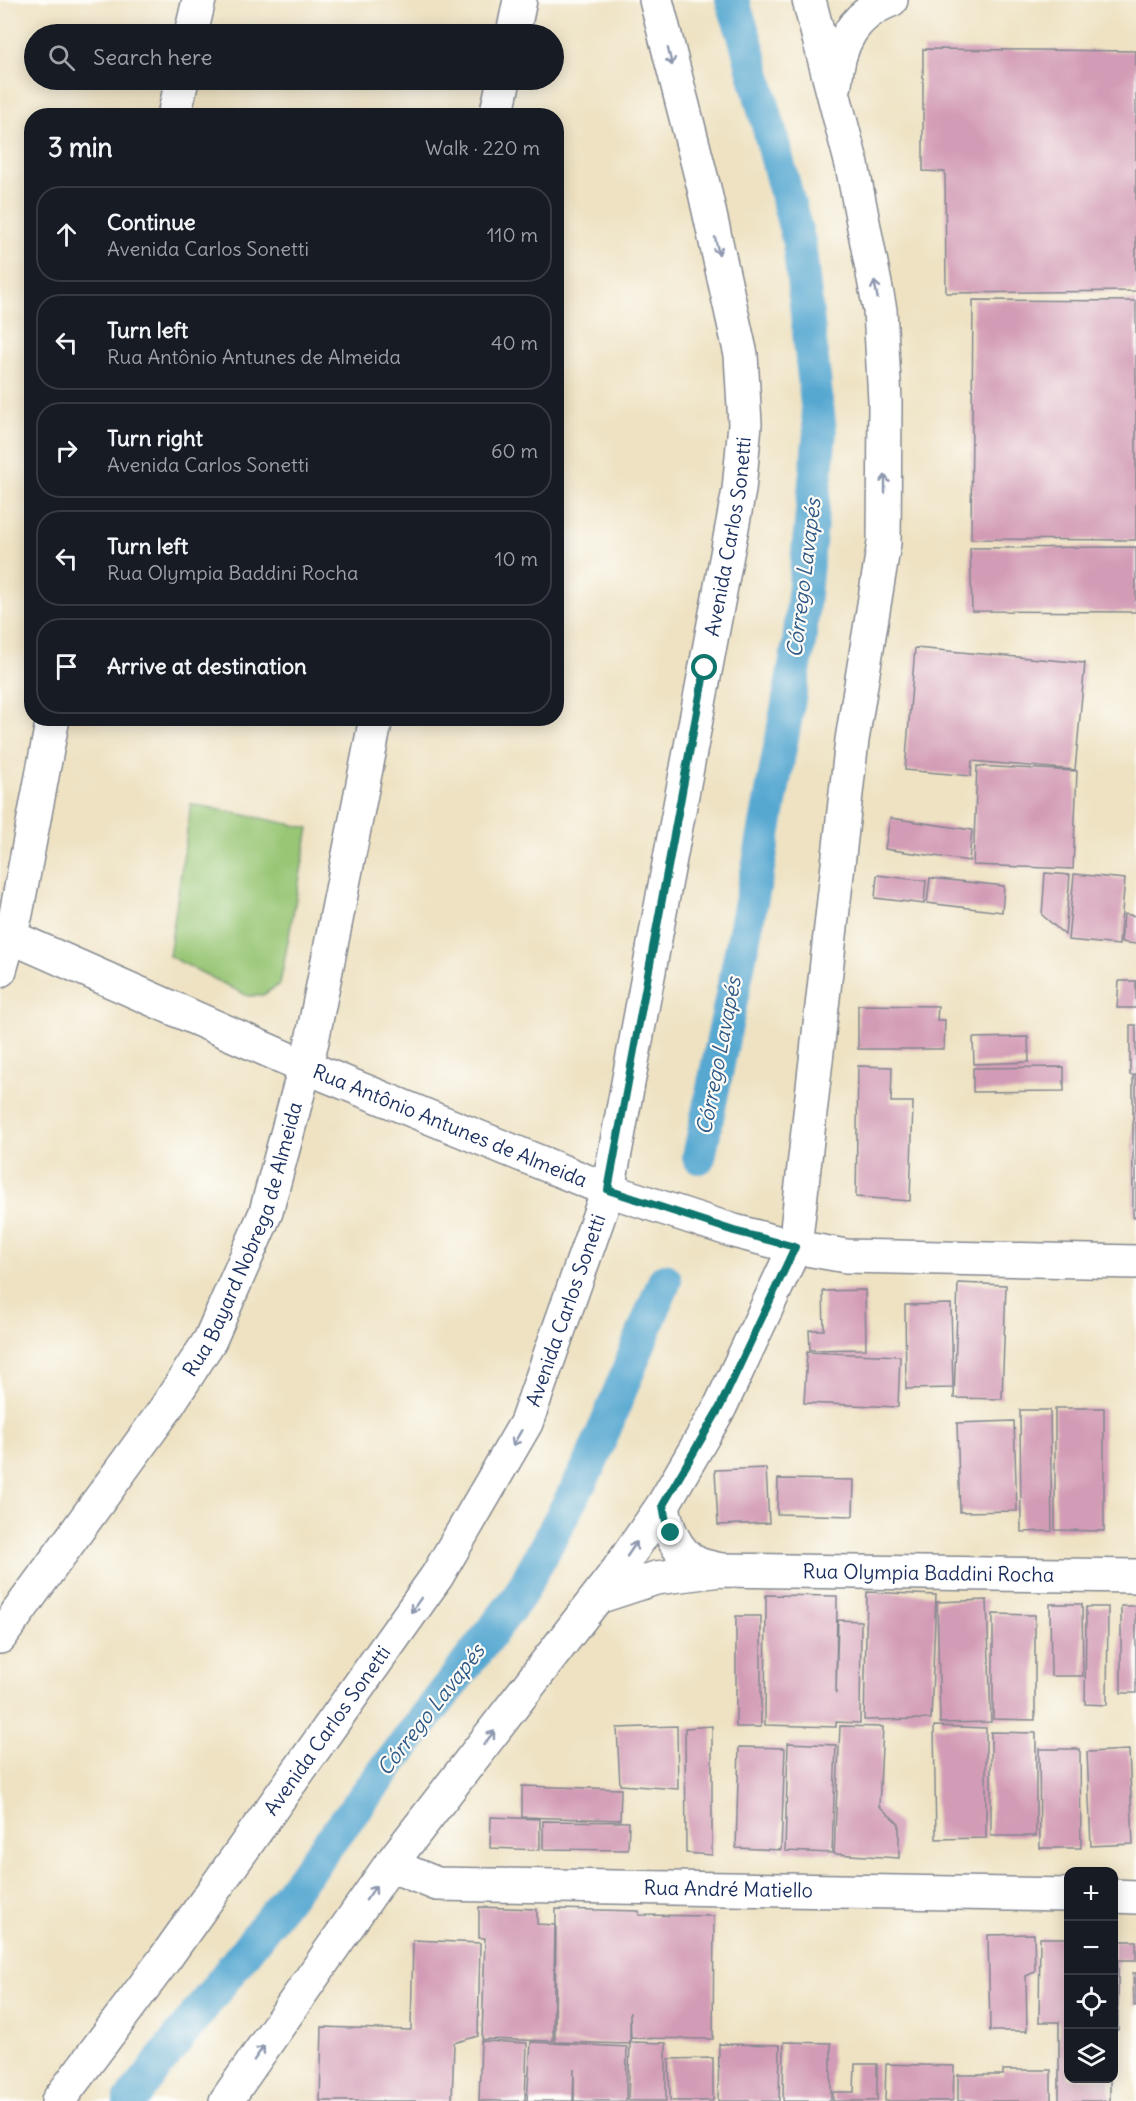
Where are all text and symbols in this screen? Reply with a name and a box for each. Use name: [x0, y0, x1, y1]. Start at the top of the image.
search box: [24, 24, 564, 90]
icon: search: [45, 41, 78, 74]
text: Search here: [93, 43, 212, 71]
one-way arrow: [665, 47, 677, 66]
text: 3 min: [48, 131, 113, 164]
text: Walk · 220 m: [425, 135, 540, 160]
text: Continue: [107, 208, 196, 236]
icon: ahead: [50, 218, 83, 251]
text: 110 m: [487, 222, 538, 247]
text: Avenida Carlos Sonetti: [107, 236, 309, 261]
one-way arrow: [711, 236, 723, 255]
one-way arrow: [870, 280, 881, 300]
text: Turn left: [107, 316, 188, 344]
icon: left: [50, 326, 83, 359]
text: 40 m: [491, 330, 538, 355]
text: Rua Antônio Antunes de Almeida: [107, 344, 401, 369]
text: Turn right: [107, 424, 203, 452]
icon: right: [50, 434, 83, 467]
street label: Avenida Carlos Sonetti: [699, 436, 756, 638]
text: 60 m: [491, 438, 538, 463]
text: Avenida Carlos Sonetti: [107, 452, 309, 477]
one-way arrow: [879, 475, 891, 495]
water label: Córrego Lavapés: [780, 495, 827, 659]
text: Turn left: [107, 532, 188, 560]
icon: left: [50, 542, 83, 575]
text: 10 m: [495, 546, 538, 571]
text: Rua Olympia Baddini Rocha: [107, 560, 359, 585]
icon: arrive: [50, 650, 83, 683]
text: Arrive at destination: [107, 652, 307, 680]
route start: [691, 654, 717, 680]
water label: Córrego Lavapés: [690, 973, 747, 1137]
street label: Rua Antônio Antunes de Almeida: [309, 1058, 591, 1192]
street label: Rua Bayard Nobrega de Almeida: [177, 1099, 307, 1381]
street label: Avenida Carlos Sonetti: [520, 1211, 611, 1410]
one-way arrow: [510, 1430, 522, 1447]
route end: [657, 1519, 683, 1545]
one-way arrow: [626, 1542, 638, 1558]
street label: Rua Olympia Baddini Rocha: [802, 1558, 1054, 1587]
one-way arrow: [410, 1597, 422, 1613]
water label: Córrego Lavapés: [371, 1637, 491, 1781]
street label: Avenida Carlos Sonetti: [258, 1641, 396, 1820]
one-way arrow: [482, 1730, 495, 1746]
map controls: [1064, 1867, 1118, 2083]
button: +: [1064, 1867, 1118, 1921]
street label: Rua André Matiello: [643, 1875, 813, 1903]
one-way arrow: [365, 1886, 377, 1902]
button: −: [1064, 1921, 1118, 1975]
button: locate: [1064, 1975, 1118, 2029]
button: layers: [1064, 2029, 1118, 2083]
one-way arrow: [253, 2045, 265, 2062]

